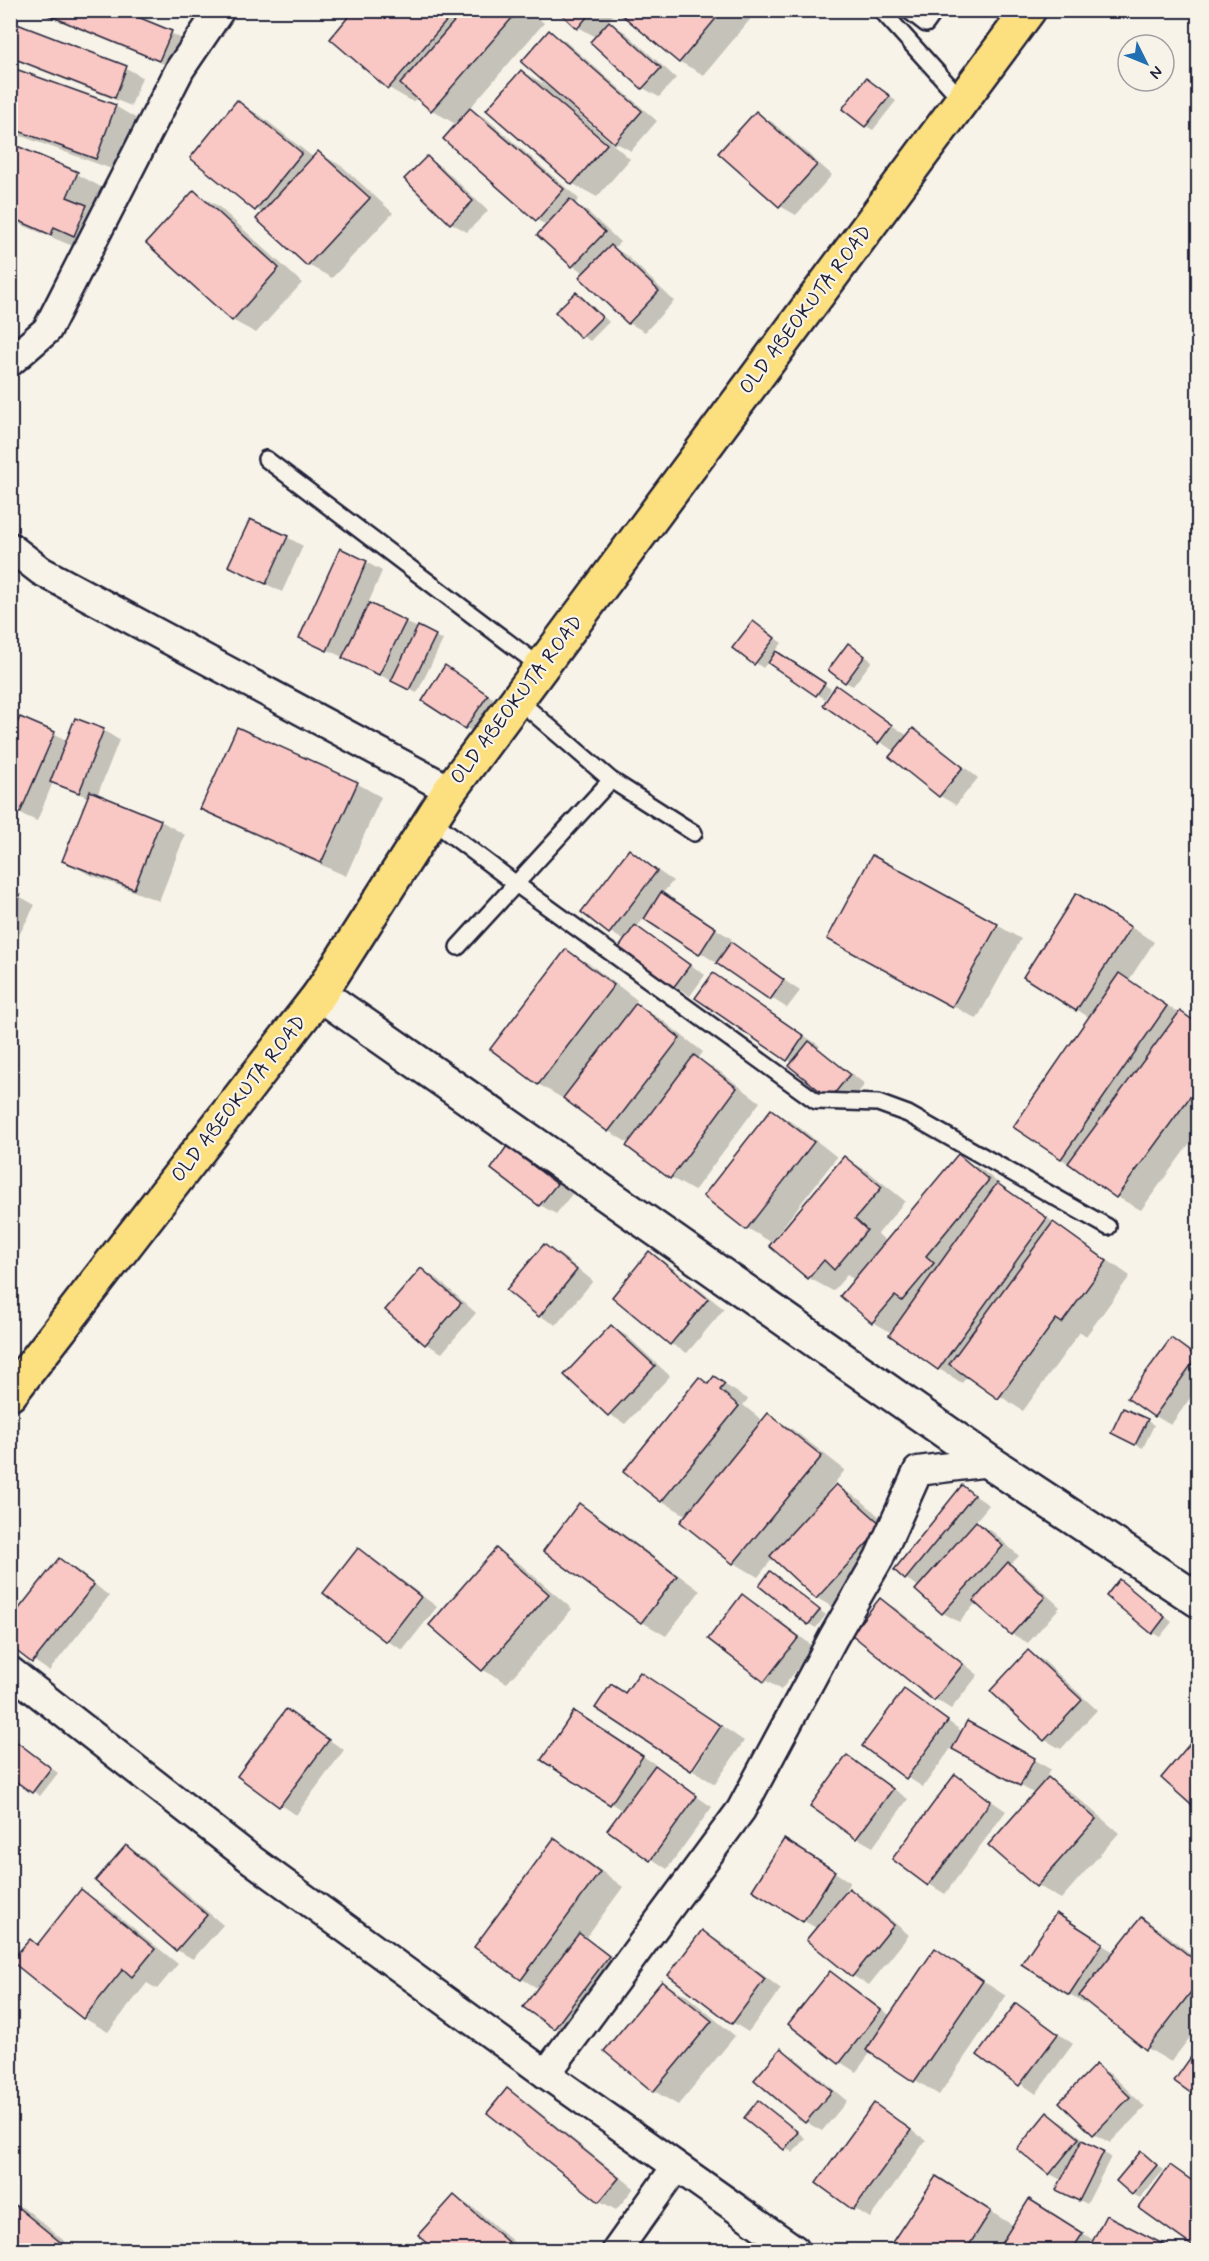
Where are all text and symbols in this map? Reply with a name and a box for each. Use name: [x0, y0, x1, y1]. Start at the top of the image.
north arrow: [1116, 33, 1176, 93]
text: N: [1145, 61, 1167, 83]
street label: OLD ABEOKUTA ROAD: [733, 220, 879, 400]
street label: OLD ABEOKUTA ROAD: [444, 610, 590, 790]
street label: OLD ABEOKUTA ROAD: [165, 1010, 313, 1188]

